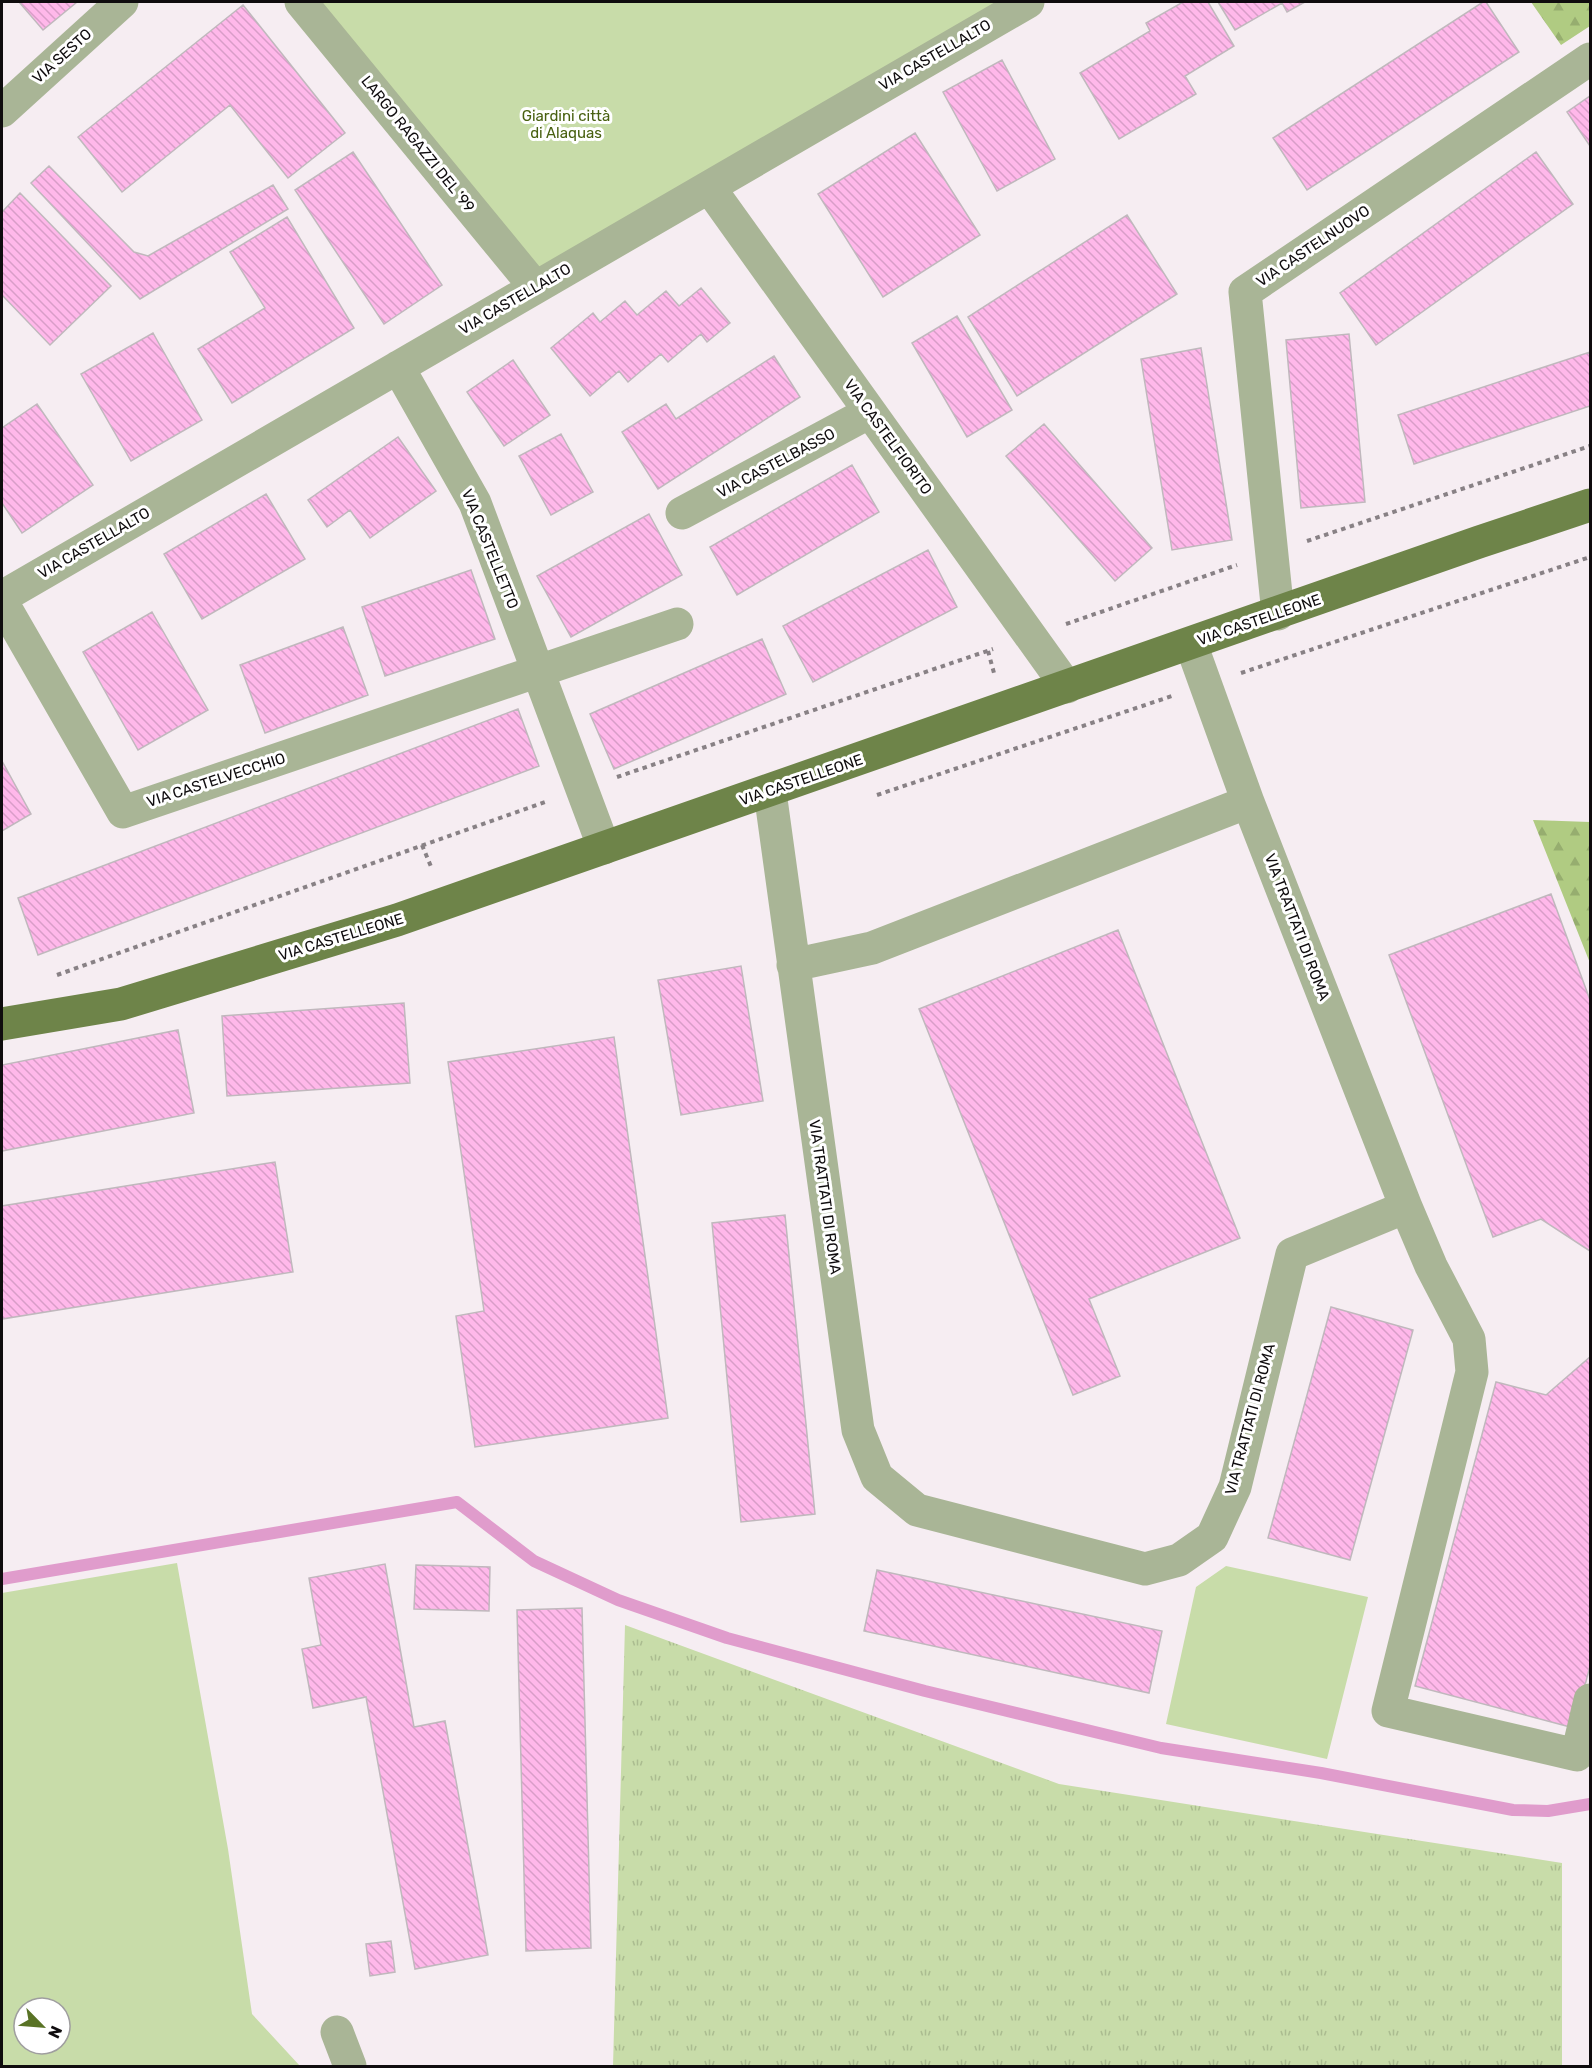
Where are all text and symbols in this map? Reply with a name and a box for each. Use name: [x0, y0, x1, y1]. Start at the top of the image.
street label: VIA CASTELLALTO: [876, 16, 994, 94]
street label: VIA SESTO: [29, 25, 95, 87]
street label: LARGO RAGAZZI DEL '99: [357, 72, 479, 216]
park label: Giardini città di Alaquas: [522, 107, 610, 142]
street label: VIA CASTELNUOVO: [1253, 201, 1373, 291]
street label: VIA CASTELLALTO: [456, 260, 574, 338]
street label: VIA CASTELFIORITO: [840, 376, 936, 498]
street label: VIA CASTELBASSO: [714, 424, 838, 502]
street label: VIA CASTELLETTO: [458, 487, 522, 611]
street label: VIA CASTELLALTO: [35, 504, 153, 582]
street label: VIA CASTELLEONE: [1195, 590, 1323, 650]
street label: VIA CASTELVECCHIO: [144, 749, 288, 811]
street label: VIA CASTELLEONE: [737, 750, 865, 810]
street label: VIA TRATTATI DI ROMA: [1261, 851, 1333, 1003]
street label: VIA CASTELLEONE: [276, 909, 406, 965]
street label: VIA TRATTATI DI ROMA: [805, 1118, 845, 1276]
street label: VIA TRATTATI DI ROMA: [1221, 1341, 1279, 1497]
north arrow: [12, 1996, 72, 2056]
text: N: [44, 2023, 66, 2041]

